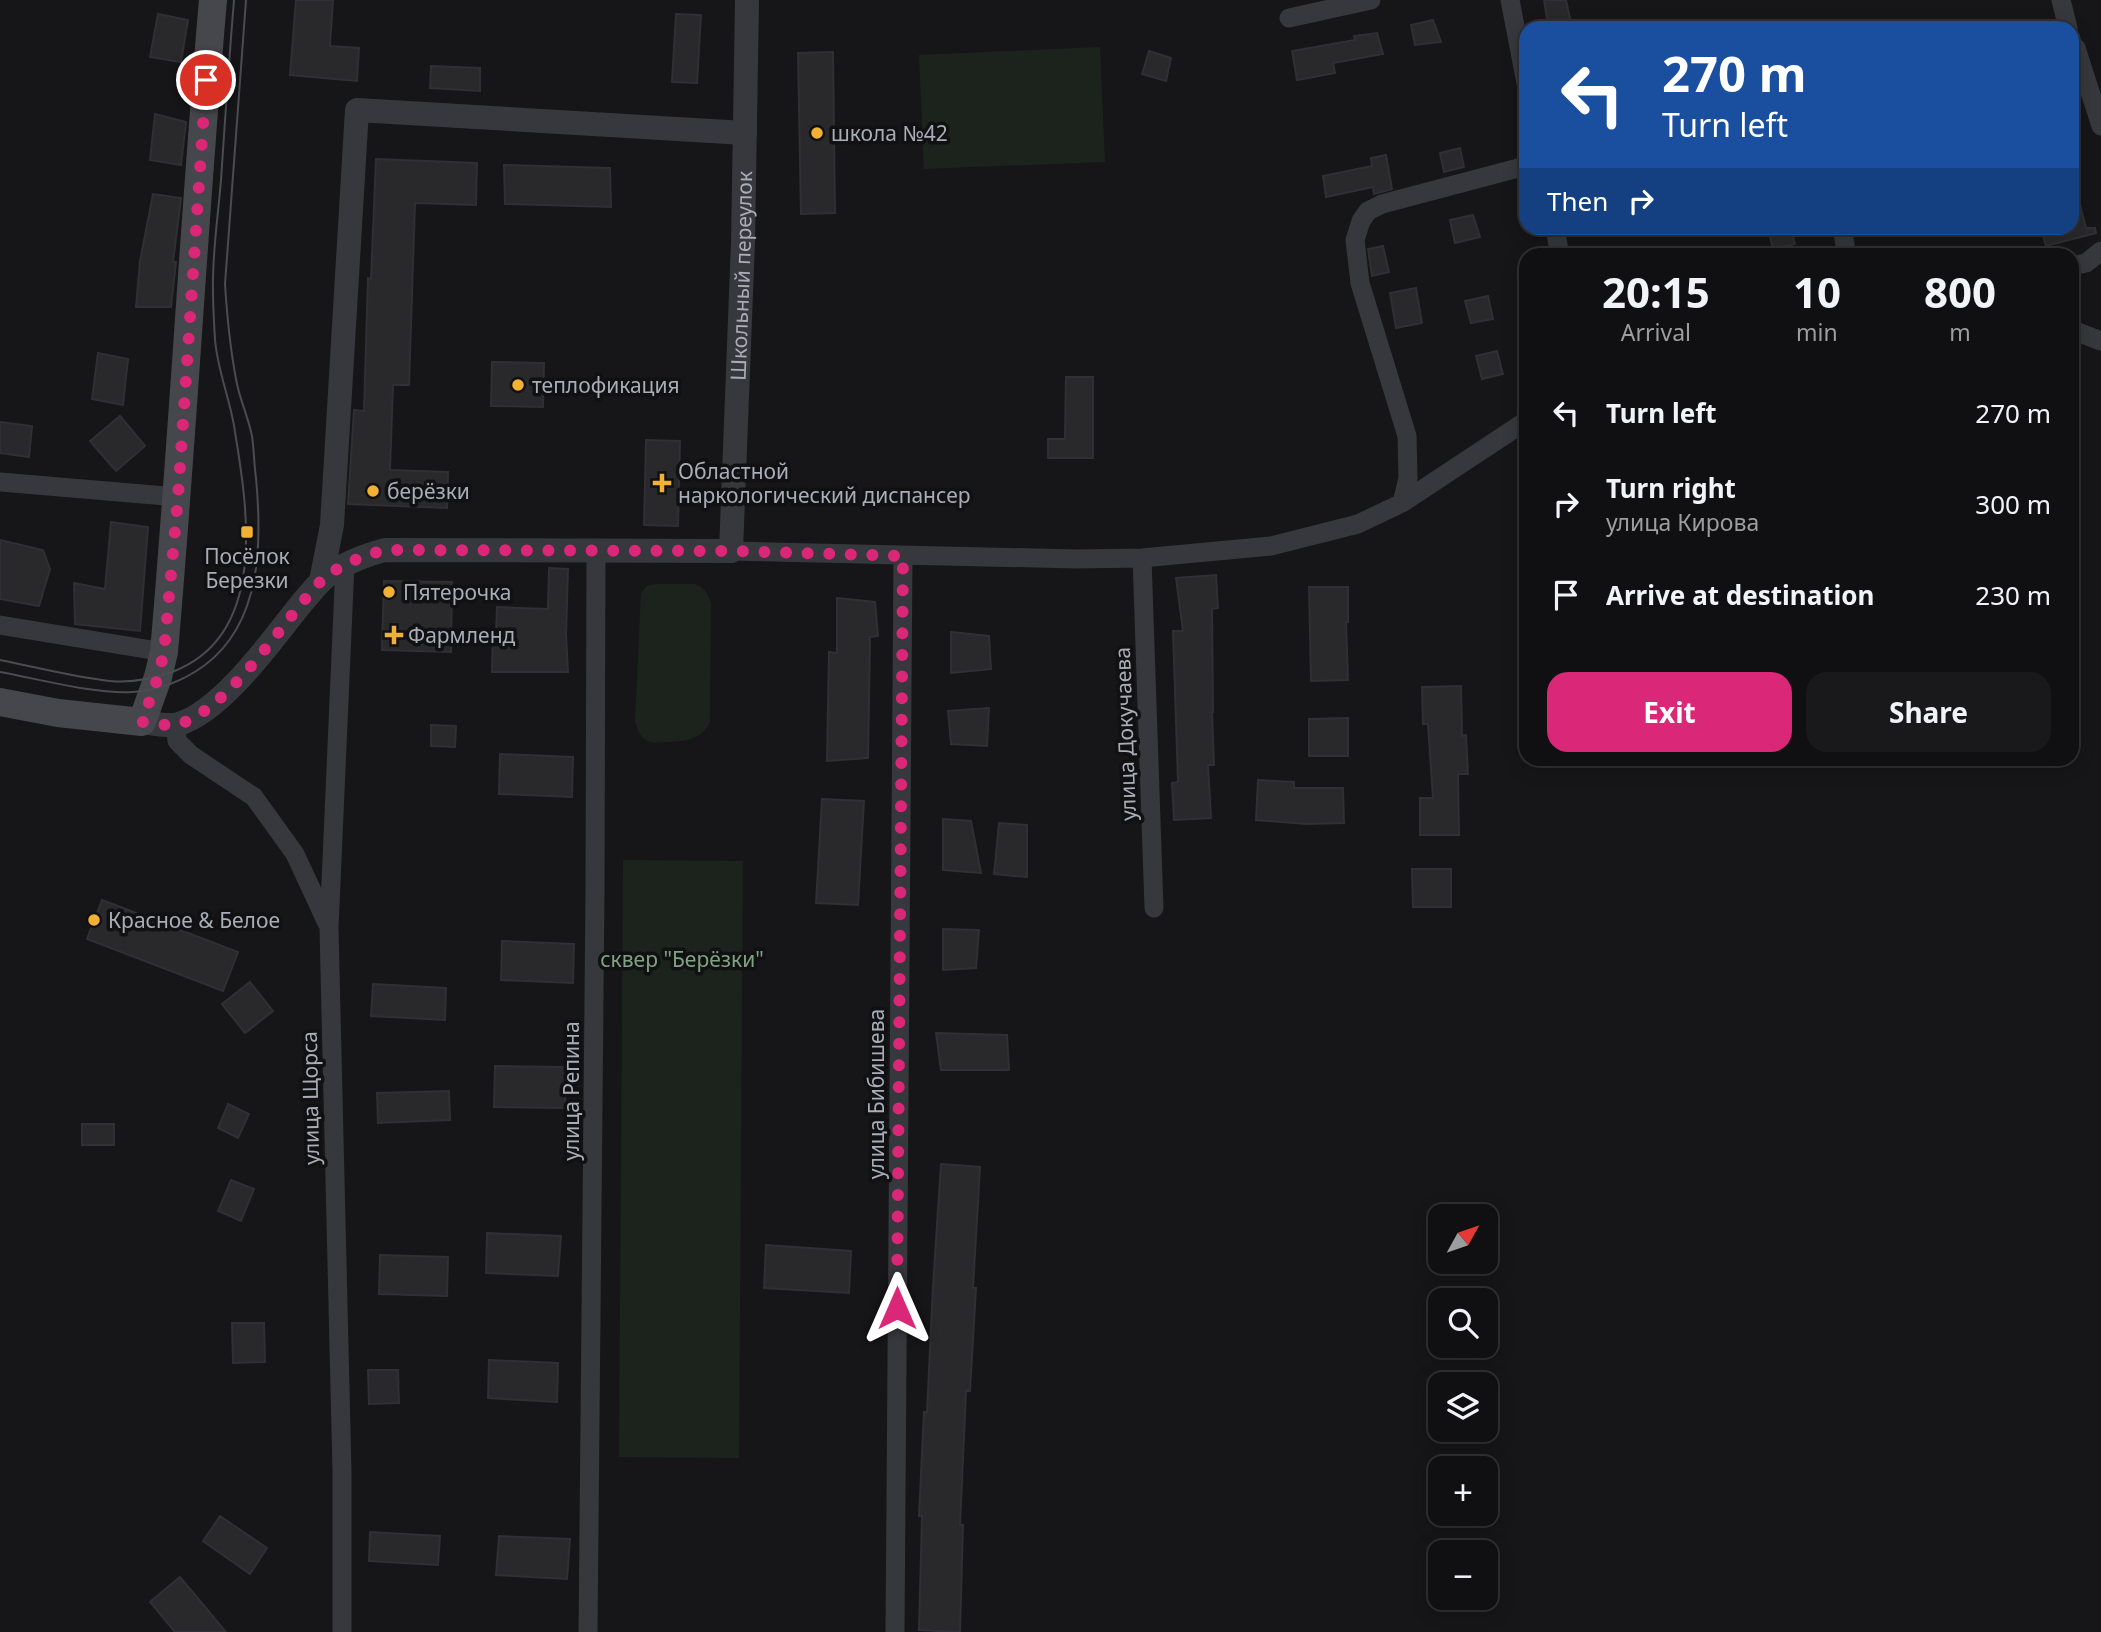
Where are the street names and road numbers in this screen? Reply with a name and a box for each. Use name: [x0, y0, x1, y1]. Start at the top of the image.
street label: Школьный переулок: [724, 171, 758, 381]
street label: улица Докучаева: [1108, 647, 1142, 821]
street label: улица Бибишева: [862, 1009, 890, 1179]
street label: улица Репина: [557, 1021, 585, 1161]
street label: улица Щорса: [295, 1031, 325, 1165]

